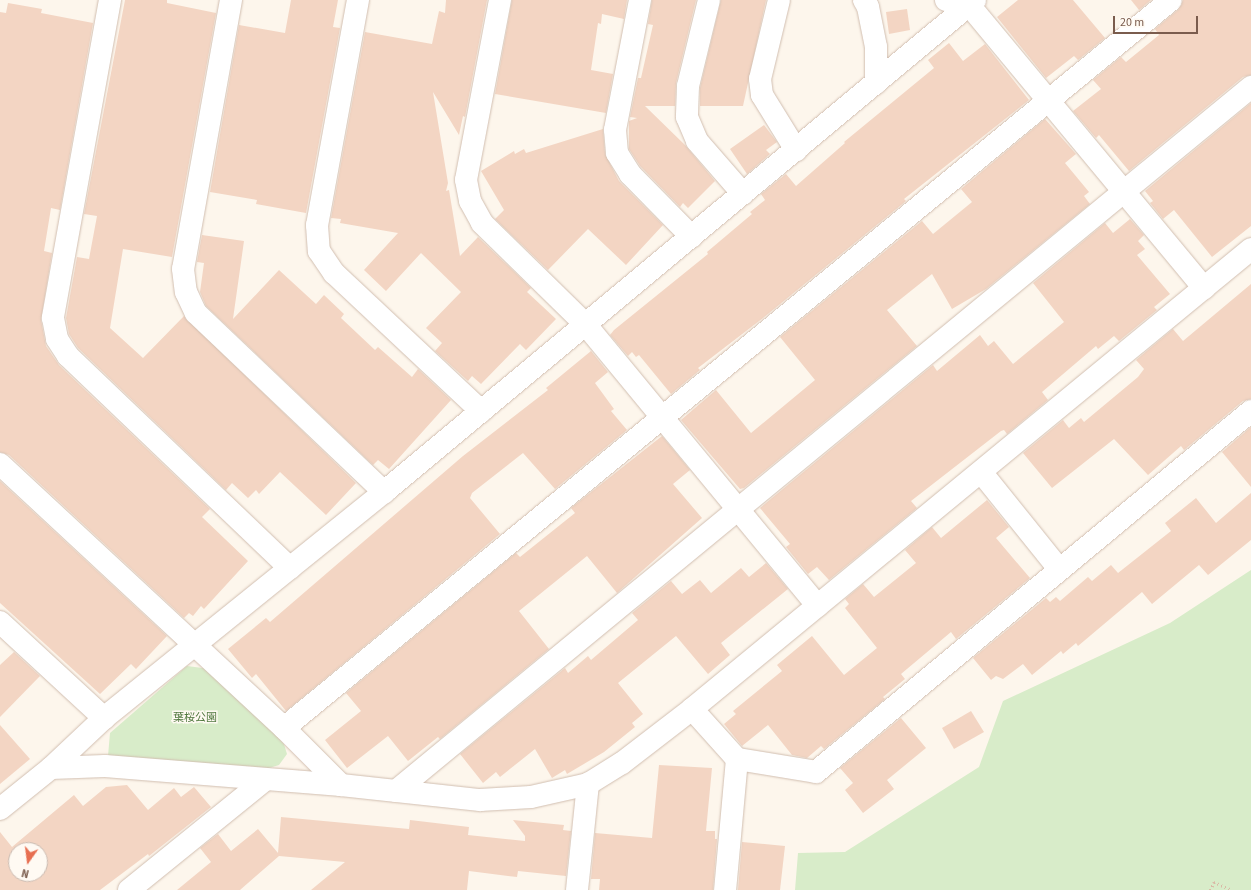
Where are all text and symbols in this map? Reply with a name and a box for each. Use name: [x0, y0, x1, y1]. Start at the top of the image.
scale bar: [1115, 8, 1200, 34]
text: 20 m: [1120, 14, 1144, 31]
park label: 葉桜公園: [173, 711, 217, 725]
north arrow: [8, 842, 48, 882]
text: N: [20, 865, 31, 881]

